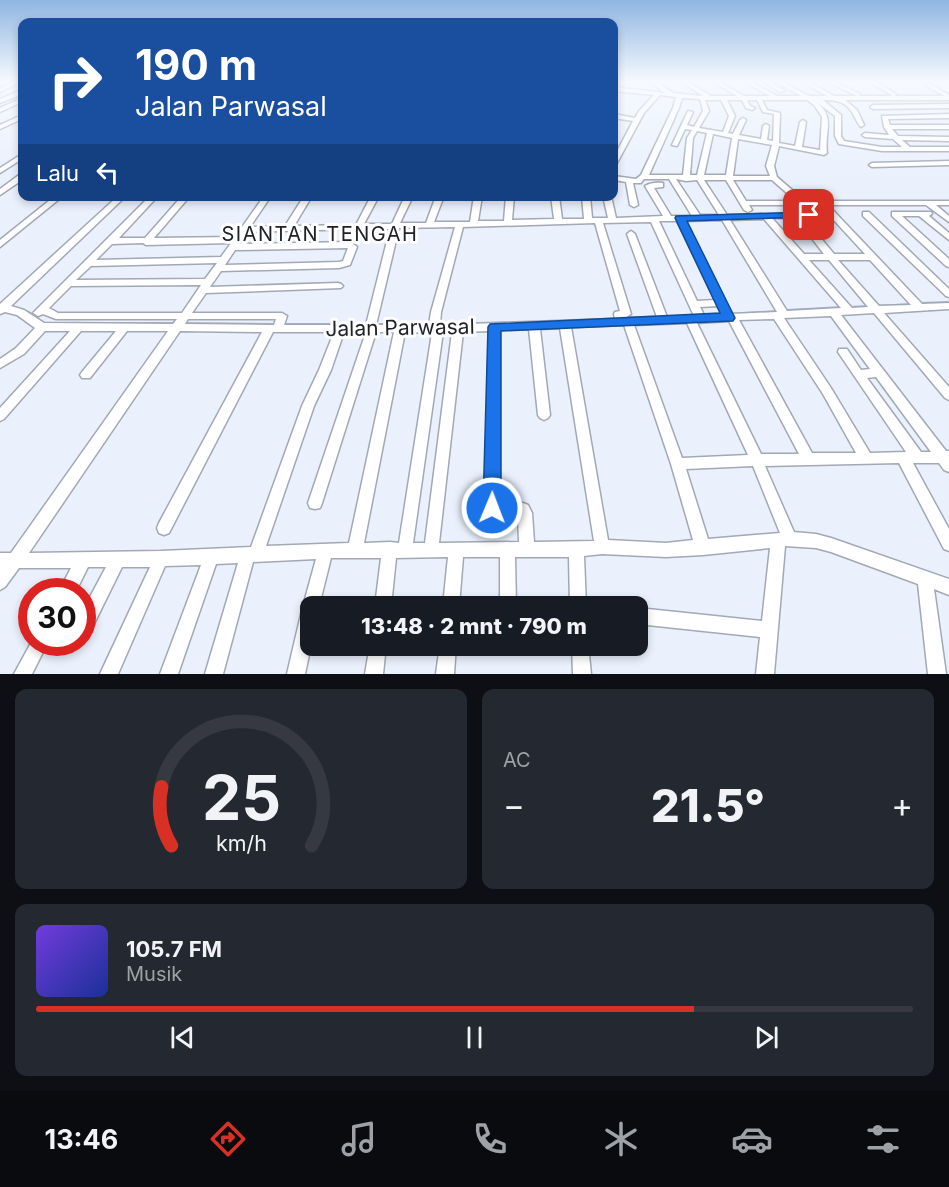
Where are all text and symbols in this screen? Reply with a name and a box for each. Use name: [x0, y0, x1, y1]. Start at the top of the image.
text: 190 m: [135, 39, 257, 90]
icon: right: [36, 42, 114, 120]
text: Jalan Parwasal: [135, 90, 327, 123]
icon: left: [91, 156, 124, 189]
text: Lalu: [36, 160, 79, 186]
pin: [783, 189, 834, 240]
icon: arrive: [792, 198, 825, 231]
district label: SIANTAN TENGAH: [222, 222, 418, 246]
street label: Jalan Parwasal: [325, 314, 475, 341]
position arrow: [460, 476, 524, 540]
speed limit sign: 30: [18, 578, 96, 656]
text: 13:48 · 2 mnt · 790 m: [361, 613, 587, 639]
text: AC: [503, 748, 531, 772]
text: 25: [201, 760, 281, 835]
text: 21.5°: [651, 778, 765, 833]
text: −: [503, 785, 525, 825]
text: +: [891, 785, 913, 825]
text: km/h: [216, 830, 266, 856]
text: 105.7 FM: [126, 936, 222, 962]
text: Musik: [126, 962, 182, 986]
icon: previous: [166, 1021, 199, 1054]
icon: pause: [458, 1021, 491, 1054]
icon: next: [750, 1021, 783, 1054]
icon: directions: [207, 1118, 249, 1160]
icon: music: [338, 1118, 380, 1160]
icon: phone: [469, 1118, 511, 1160]
icon: climate: [600, 1118, 642, 1160]
icon: car: [731, 1118, 773, 1160]
icon: filters: [862, 1118, 904, 1160]
text: 13:46: [45, 1123, 118, 1156]

